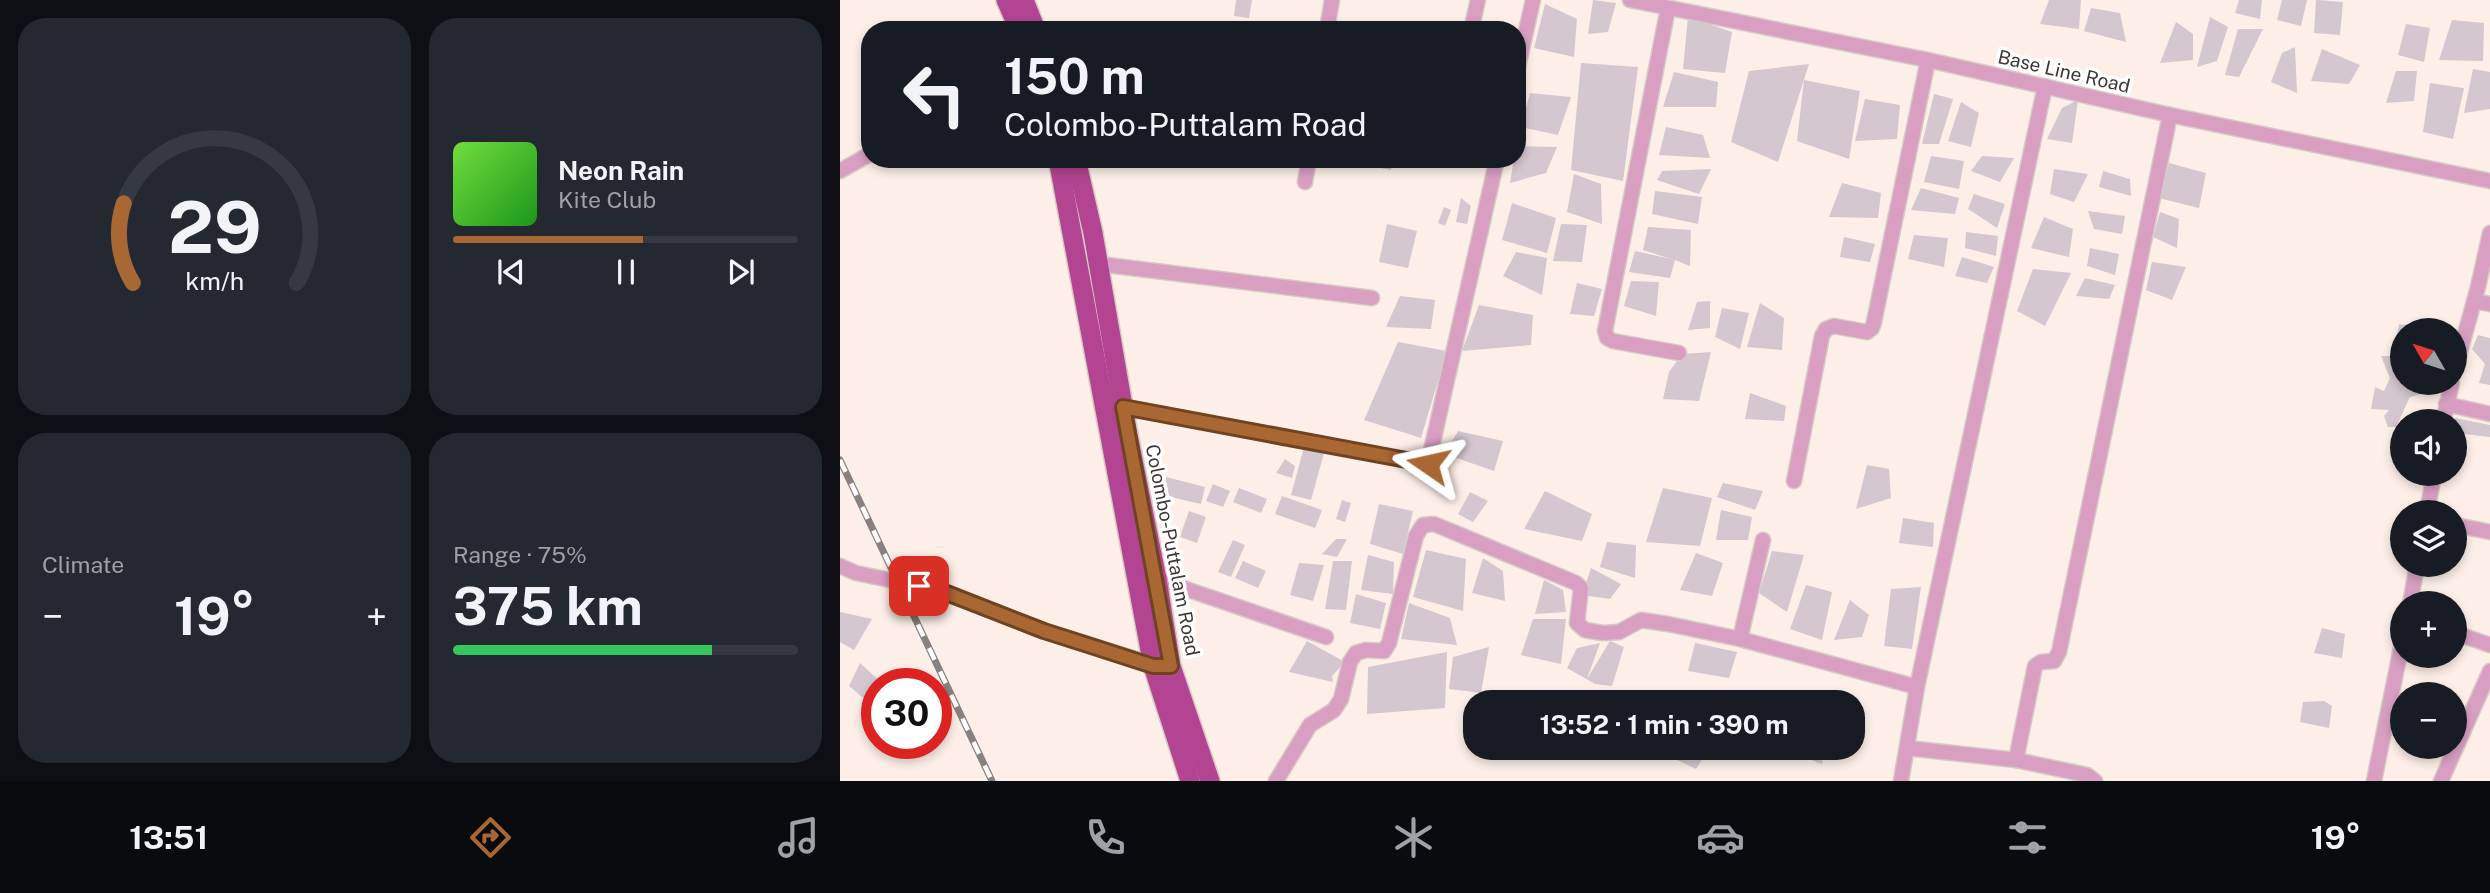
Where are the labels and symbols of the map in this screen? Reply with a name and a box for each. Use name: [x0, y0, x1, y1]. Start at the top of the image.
street label: Base Line Road: [1996, 45, 2132, 97]
north arrow: [2390, 318, 2468, 396]
position arrow: [1391, 427, 1465, 501]
street label: Colombo-Puttalam Road: [1142, 442, 1204, 658]
pin: [889, 556, 949, 616]
speed limit sign: 30: [861, 668, 952, 759]

